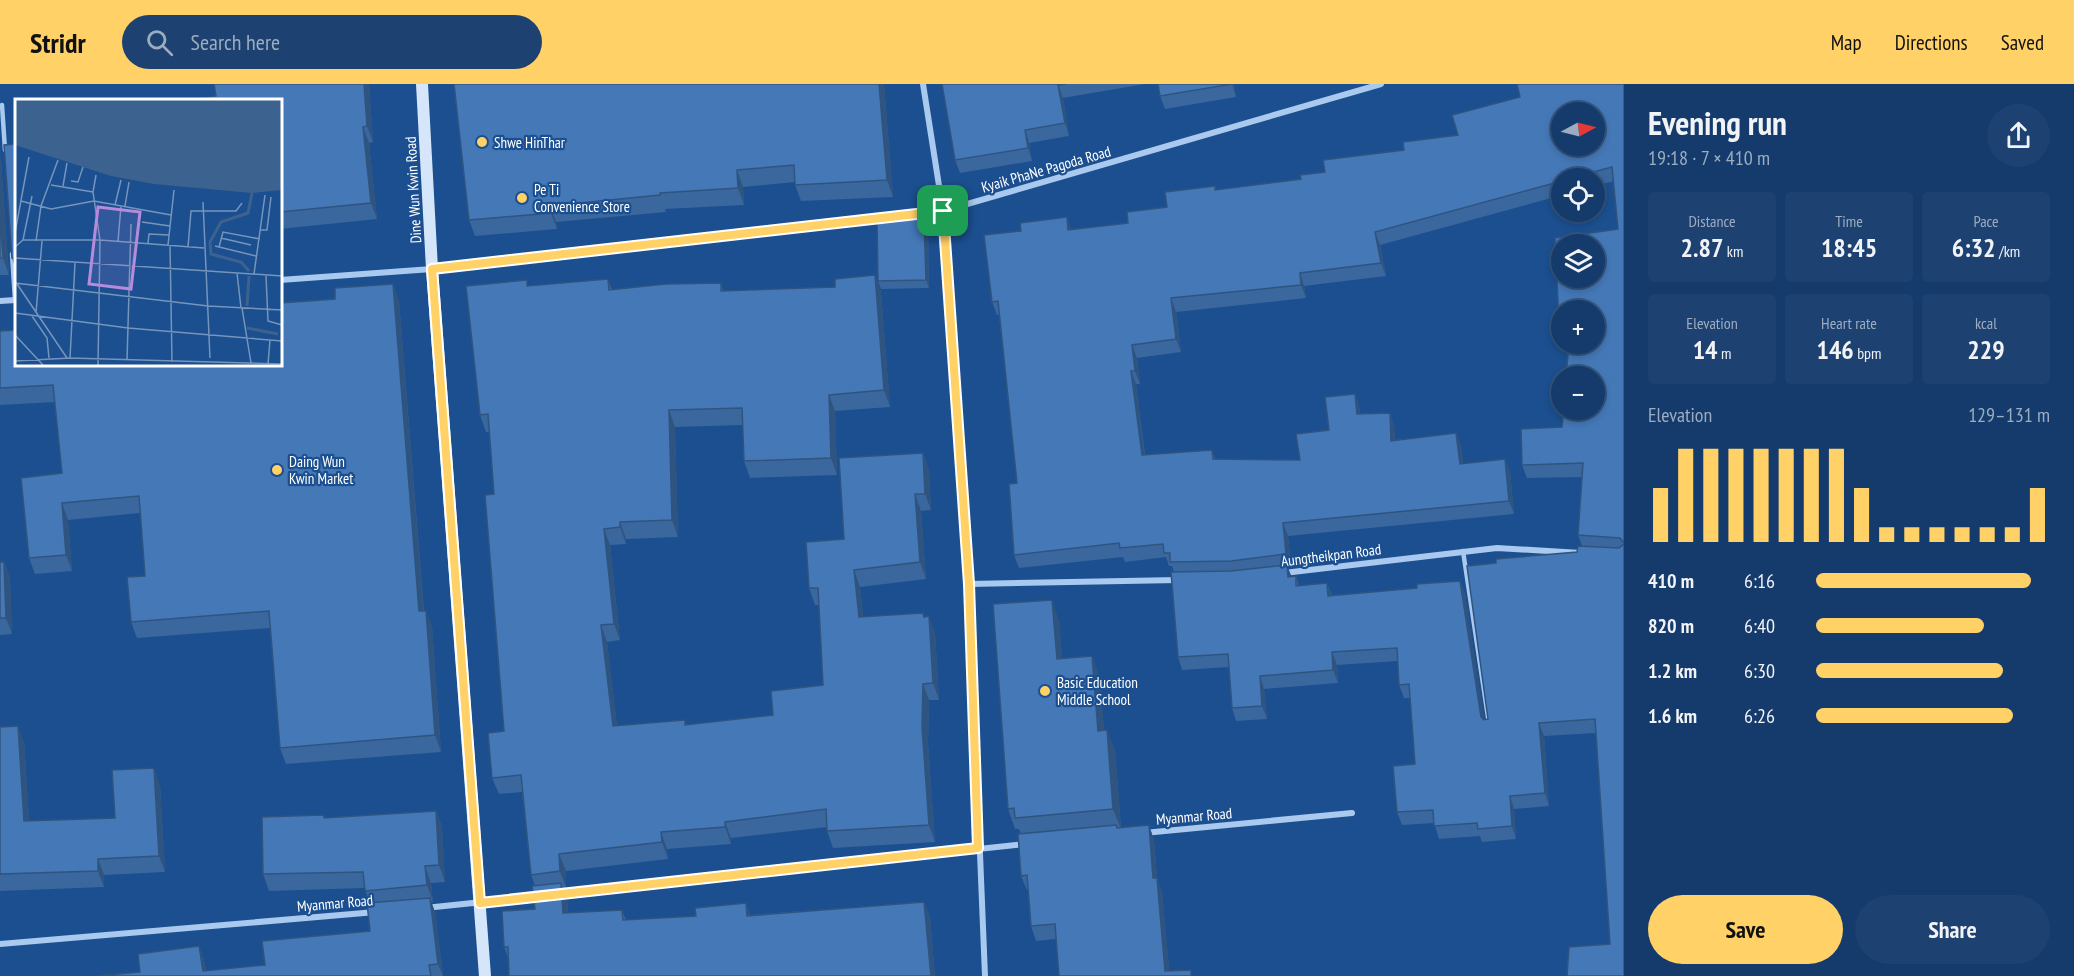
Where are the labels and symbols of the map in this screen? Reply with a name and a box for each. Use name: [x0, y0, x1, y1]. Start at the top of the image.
inset map: [15, 99, 282, 366]
north arrow: [1551, 102, 1605, 156]
place label: Shwe HinThar: [494, 133, 566, 152]
marker: Shwe HinThar: [475, 135, 489, 149]
street label: Dine Wun Kwin Road: [401, 136, 425, 244]
street label: Kyaik PhaNe Pagoda Road: [979, 141, 1113, 197]
place label: Pe Ti Convenience Store: [534, 180, 630, 216]
pin: [917, 185, 968, 236]
marker: Pe Ti Convenience Store: [515, 191, 529, 205]
place label: Daing Wun Kwin Market: [289, 452, 353, 488]
marker: Daing Wun Kwin Market: [270, 463, 284, 477]
street label: Aungtheikpan Road: [1280, 539, 1382, 571]
place label: Basic Education Middle School: [1057, 673, 1138, 709]
marker: Basic Education Middle School: [1038, 684, 1052, 698]
street label: Myanmar Road: [1155, 803, 1233, 829]
street label: Myanmar Road: [296, 890, 374, 916]

